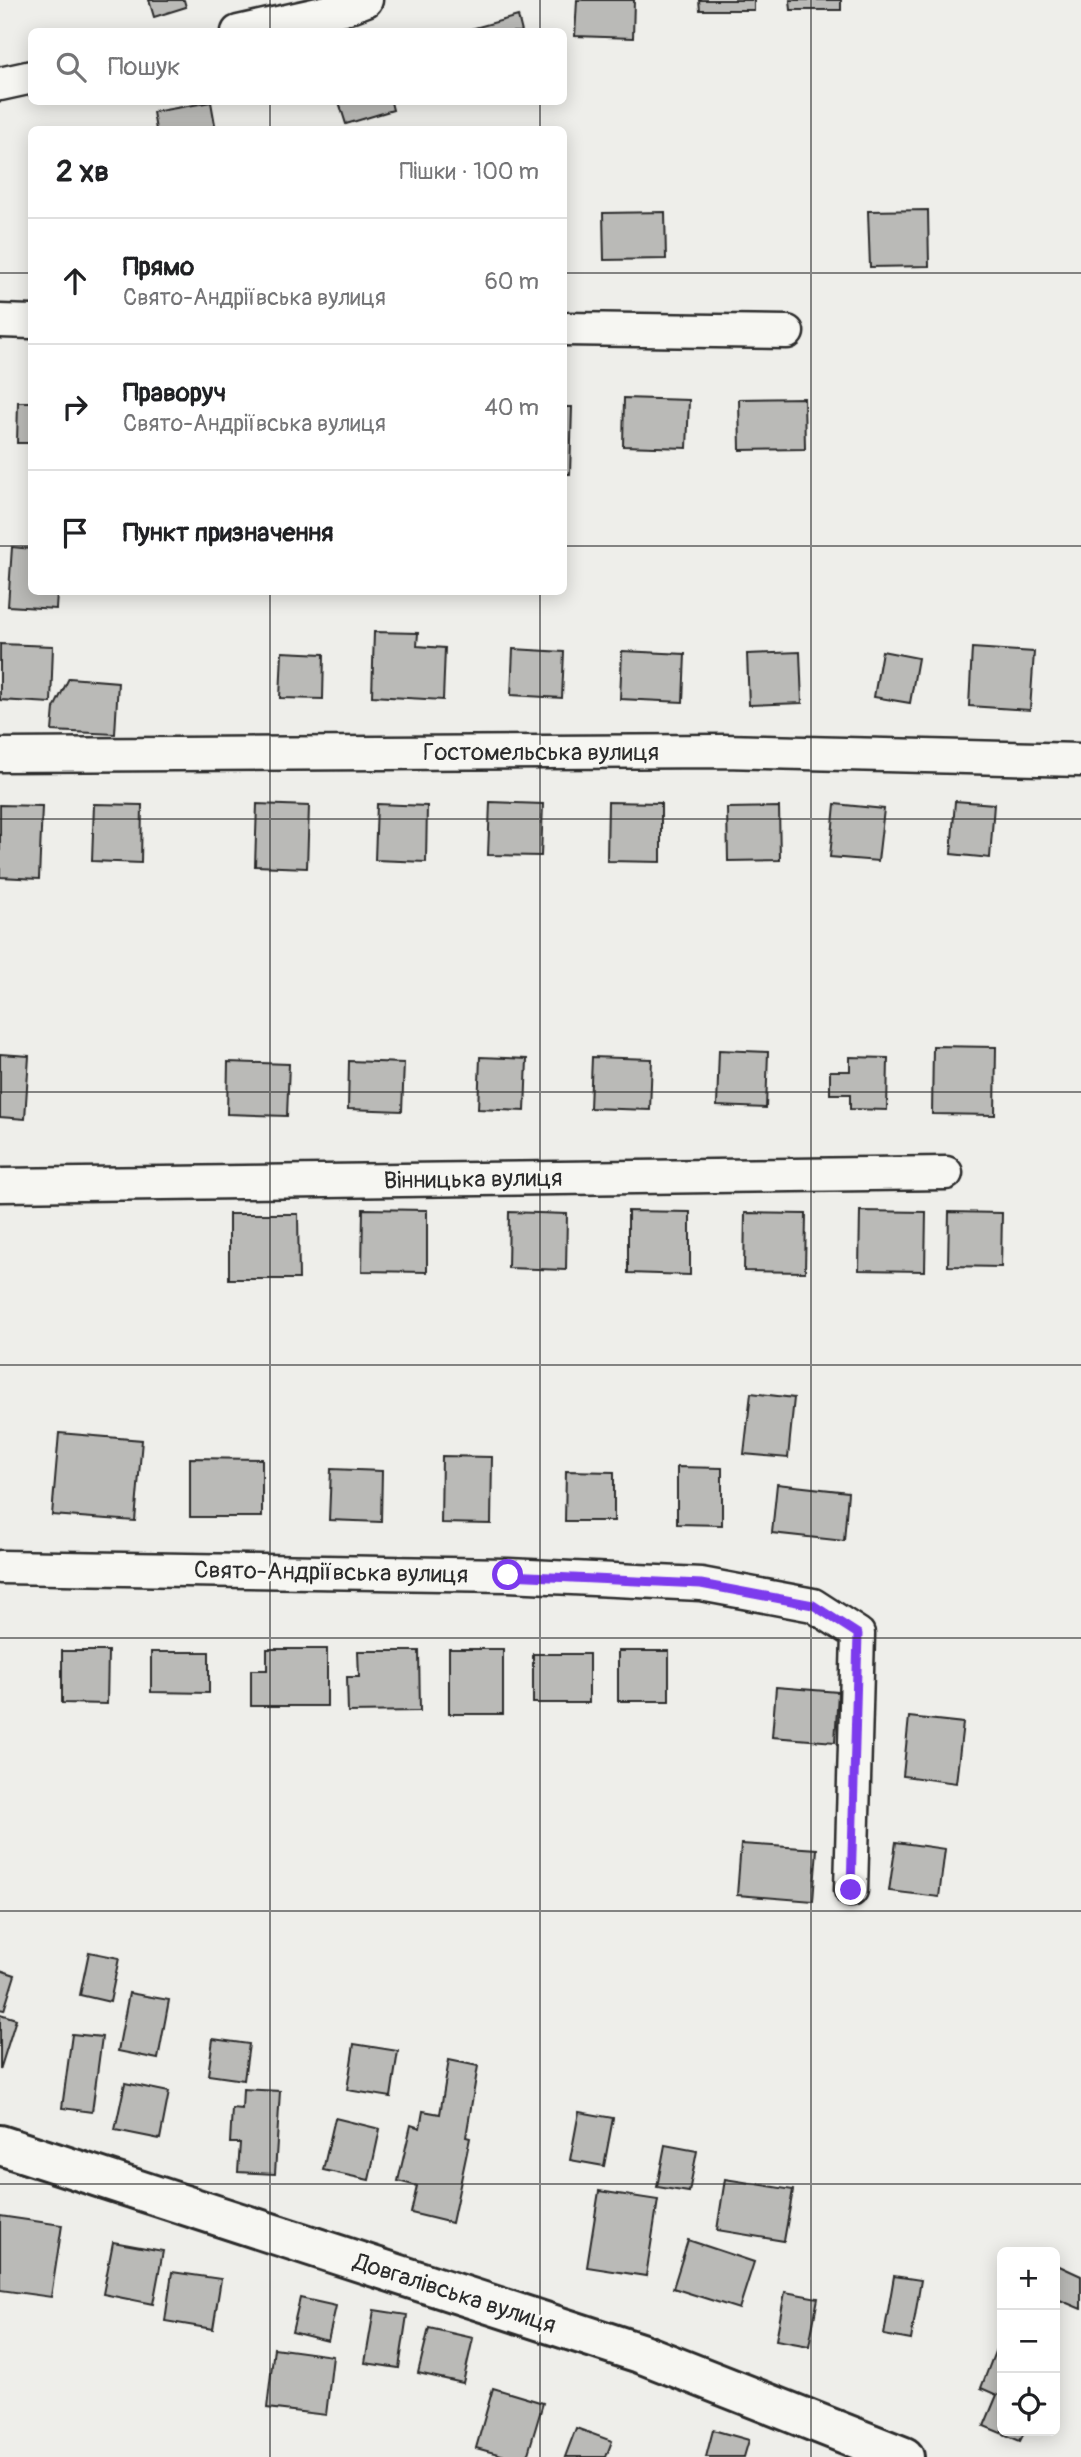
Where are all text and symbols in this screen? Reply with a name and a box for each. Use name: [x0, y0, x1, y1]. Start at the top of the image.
search box: [28, 28, 567, 105]
icon: search: [52, 48, 90, 86]
text: Пошук: [108, 51, 181, 83]
text: 2 хв: [56, 153, 109, 190]
text: Пішки · 100 m: [399, 157, 539, 186]
text: Прямо: [123, 251, 194, 283]
icon: ahead: [56, 262, 94, 300]
text: 60 m: [484, 267, 539, 296]
text: Свято-Андріївська вулиця: [123, 283, 386, 312]
text: Праворуч: [123, 377, 226, 409]
icon: right: [56, 388, 94, 426]
text: 40 m: [485, 393, 539, 422]
text: Свято-Андріївська вулиця: [123, 409, 386, 438]
icon: arrive: [56, 514, 94, 552]
text: Пункт призначення: [123, 517, 334, 549]
street label: Гостомельська вулиця: [423, 738, 659, 767]
street label: Вінницька вулиця: [383, 1163, 563, 1196]
street label: Свято-Андріївська вулиця: [194, 1556, 468, 1589]
route start: [492, 1559, 523, 1590]
route end: [835, 1874, 866, 1905]
street label: Довгалівська вулиця: [349, 2247, 560, 2340]
map controls: [997, 2247, 1060, 2436]
button: +: [997, 2247, 1060, 2310]
button: −: [997, 2310, 1060, 2373]
button: locate: [997, 2373, 1060, 2436]

